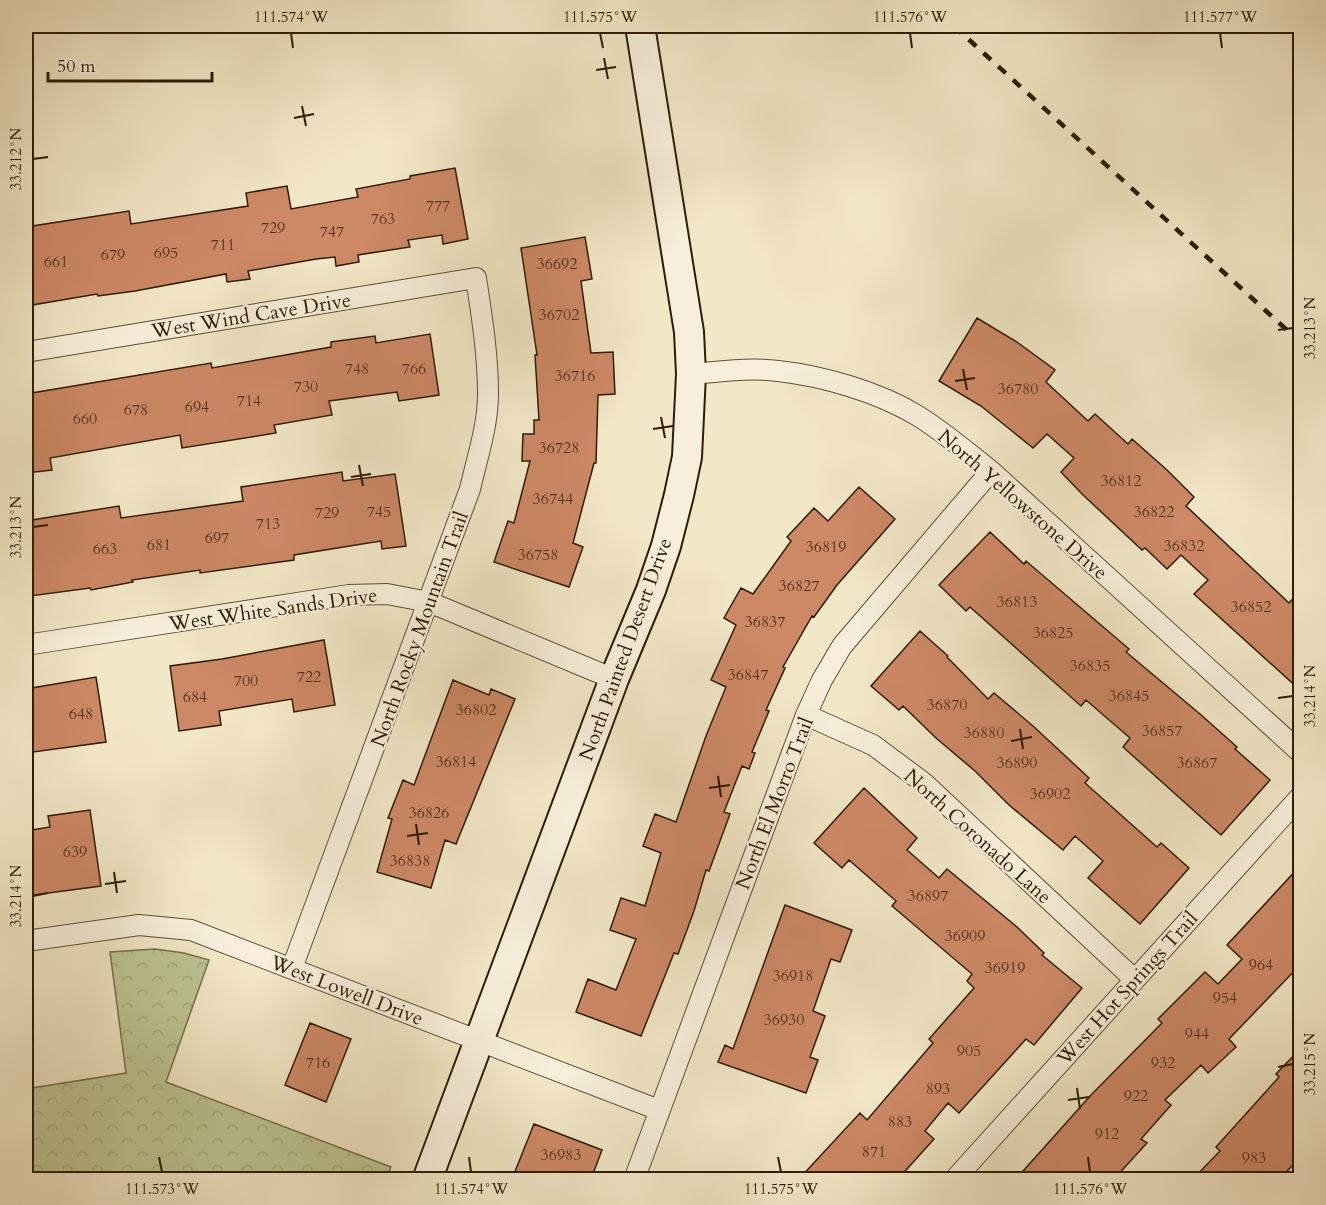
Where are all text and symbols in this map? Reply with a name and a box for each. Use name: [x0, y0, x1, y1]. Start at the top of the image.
text: 111.574°W: [254, 7, 329, 27]
text: 111.575°W: [563, 7, 638, 27]
text: 111.576°W: [873, 7, 948, 27]
text: 111.577°W: [1183, 7, 1258, 27]
scale bar: [48, 45, 212, 83]
text: 50 m: [57, 54, 96, 79]
text: 33.212°N: [6, 127, 26, 190]
house number: 777: [426, 195, 450, 217]
house number: 763: [371, 208, 395, 230]
house number: 729: [261, 217, 285, 239]
house number: 747: [320, 221, 344, 243]
house number: 711: [211, 234, 235, 256]
house number: 695: [154, 242, 178, 264]
house number: 679: [101, 244, 125, 266]
house number: 661: [44, 251, 68, 273]
house number: 36692: [537, 253, 577, 275]
street label: West Wind Cave Drive: [148, 286, 353, 345]
text: 33.213°N: [1300, 296, 1320, 359]
house number: 36702: [539, 304, 579, 326]
house number: 748: [345, 358, 369, 380]
house number: 766: [402, 358, 426, 380]
house number: 36716: [555, 365, 595, 387]
house number: 730: [294, 376, 318, 398]
house number: 36780: [998, 378, 1038, 400]
house number: 714: [237, 390, 261, 412]
house number: 694: [185, 396, 209, 418]
house number: 678: [124, 399, 148, 421]
house number: 660: [73, 408, 97, 430]
street label: North Yellowstone Drive: [932, 423, 1113, 586]
house number: 36728: [539, 437, 579, 459]
house number: 36812: [1101, 470, 1141, 492]
house number: 36744: [533, 488, 573, 510]
text: 33.213°N: [6, 495, 26, 558]
house number: 745: [367, 501, 391, 523]
house number: 36822: [1134, 501, 1174, 523]
house number: 729: [315, 502, 339, 524]
street label: North Rocky Mountain Trail: [364, 508, 475, 751]
house number: 713: [256, 513, 280, 535]
house number: 697: [205, 527, 229, 549]
house number: 681: [147, 534, 171, 556]
street label: North Painted Desert Drive: [573, 534, 678, 764]
house number: 36832: [1164, 535, 1204, 557]
house number: 36819: [806, 536, 846, 558]
house number: 663: [93, 538, 117, 560]
house number: 36758: [518, 544, 558, 566]
house number: 36827: [779, 575, 819, 597]
street label: West White Sands Drive: [166, 582, 379, 638]
house number: 36813: [997, 591, 1037, 613]
house number: 36852: [1231, 596, 1271, 618]
house number: 36837: [745, 611, 785, 633]
house number: 36825: [1033, 622, 1073, 644]
house number: 36835: [1070, 655, 1110, 677]
house number: 36847: [728, 664, 768, 686]
text: 33.214°N: [1300, 664, 1320, 727]
house number: 722: [297, 666, 321, 688]
house number: 700: [234, 670, 258, 692]
house number: 36845: [1109, 685, 1149, 707]
house number: 684: [183, 686, 207, 708]
house number: 36870: [927, 694, 967, 716]
house number: 36802: [456, 699, 496, 721]
house number: 648: [69, 703, 93, 725]
street label: North El Morro Trail: [729, 713, 820, 893]
house number: 36857: [1142, 720, 1182, 742]
house number: 36880: [964, 722, 1004, 744]
house number: 36814: [436, 751, 476, 773]
house number: 36890: [997, 752, 1037, 774]
house number: 36867: [1177, 752, 1217, 774]
street label: North Coronado Lane: [898, 763, 1057, 910]
house number: 36902: [1030, 783, 1070, 805]
house number: 36826: [409, 802, 449, 824]
house number: 639: [63, 841, 87, 863]
house number: 36838: [390, 850, 430, 872]
text: 33.214°N: [6, 864, 26, 927]
house number: 36897: [908, 885, 948, 907]
street label: West Hot Springs Trail: [1050, 906, 1204, 1072]
house number: 36909: [945, 925, 985, 947]
street label: West Lowell Drive: [266, 949, 427, 1032]
house number: 964: [1249, 954, 1273, 976]
house number: 36919: [985, 957, 1025, 979]
house number: 36918: [773, 965, 813, 987]
house number: 954: [1213, 987, 1237, 1009]
house number: 36930: [764, 1009, 804, 1031]
house number: 944: [1185, 1023, 1209, 1045]
text: 33.215°N: [1300, 1032, 1320, 1095]
house number: 905: [957, 1040, 981, 1062]
house number: 716: [306, 1052, 330, 1074]
house number: 932: [1151, 1052, 1175, 1074]
house number: 893: [926, 1078, 950, 1100]
house number: 922: [1124, 1085, 1148, 1107]
house number: 883: [888, 1111, 912, 1133]
house number: 912: [1095, 1123, 1119, 1145]
house number: 871: [862, 1141, 886, 1163]
house number: 36983: [541, 1144, 581, 1166]
house number: 983: [1242, 1147, 1266, 1169]
text: 111.573°W: [125, 1179, 200, 1199]
text: 111.574°W: [434, 1179, 509, 1199]
text: 111.575°W: [744, 1179, 819, 1199]
text: 111.576°W: [1053, 1179, 1128, 1199]

